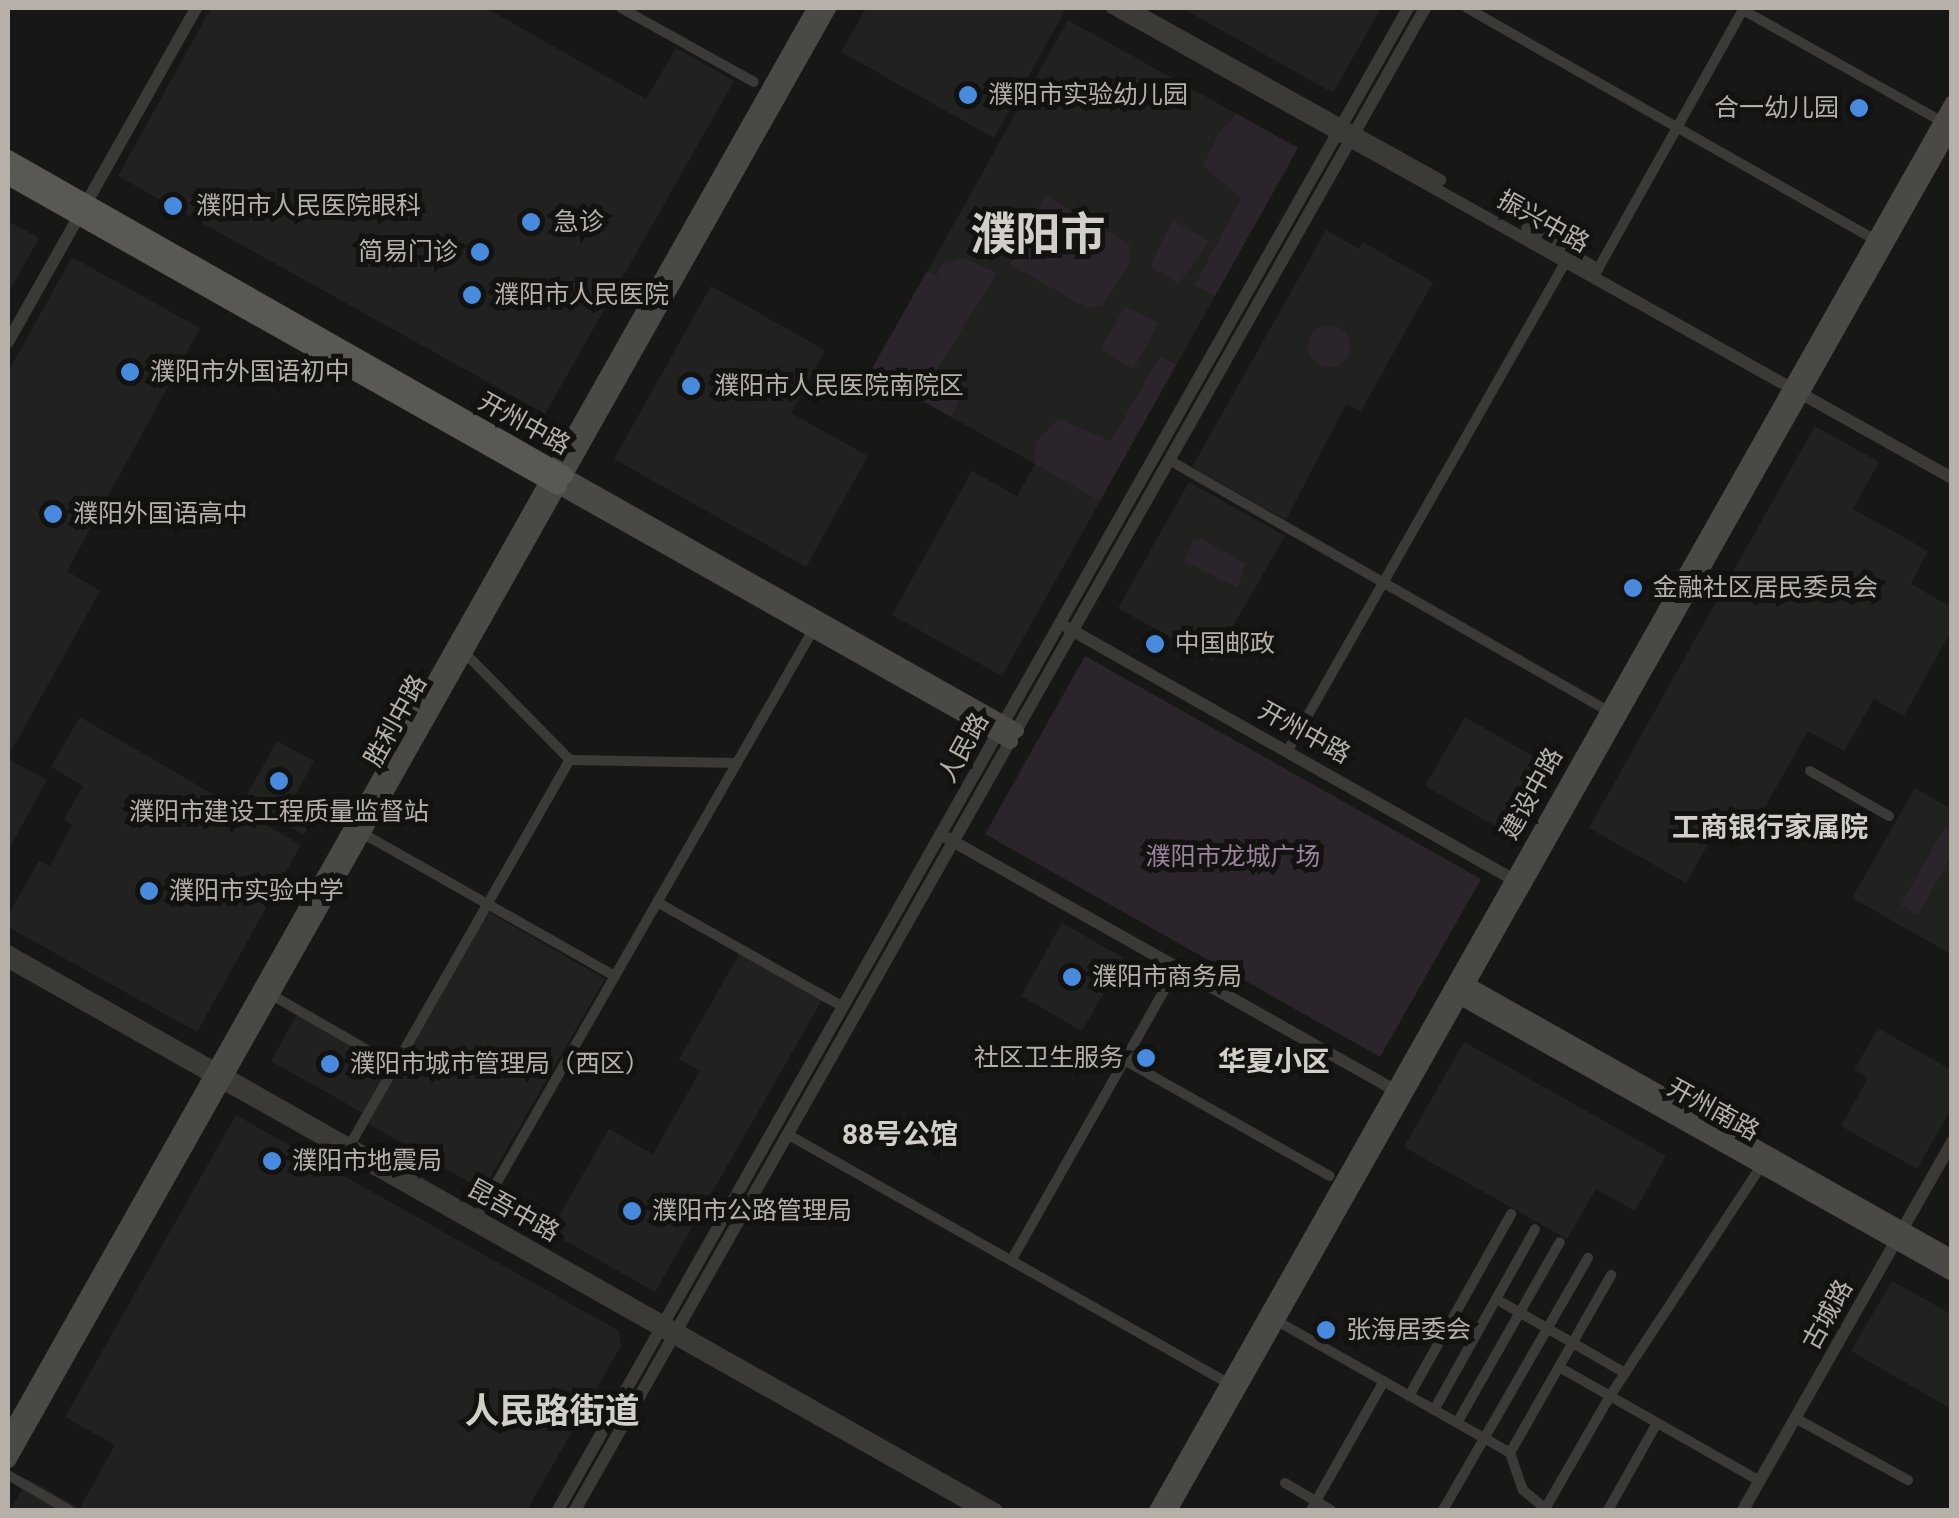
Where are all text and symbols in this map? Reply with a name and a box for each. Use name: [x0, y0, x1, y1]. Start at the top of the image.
place label: 濮阳市实验幼儿园: [988, 80, 1188, 110]
marker: 濮阳市实验幼儿园: [957, 84, 979, 106]
place label: 合一幼儿园: [1714, 93, 1839, 123]
marker: 合一幼儿园: [1848, 97, 1870, 119]
street label: 振兴中路: [1492, 185, 1594, 259]
place label: 濮阳市人民医院眼科: [196, 191, 421, 221]
marker: 濮阳市人民医院眼科: [160, 193, 186, 219]
place label: 急诊: [554, 207, 604, 237]
district label: 濮阳市: [971, 208, 1105, 262]
marker: 急诊: [518, 209, 544, 235]
place label: 简易门诊: [358, 237, 458, 267]
marker: 简易门诊: [467, 239, 493, 265]
place label: 濮阳市人民医院: [494, 280, 669, 310]
marker: 濮阳市人民医院: [459, 282, 485, 308]
place label: 濮阳市外国语初中: [150, 357, 350, 387]
marker: 濮阳市外国语初中: [119, 361, 141, 383]
place label: 濮阳市人民医院南院区: [714, 371, 964, 401]
marker: 濮阳市人民医院南院区: [678, 373, 704, 399]
street label: 开州中路: [473, 387, 575, 461]
place label: 濮阳外国语高中: [73, 499, 248, 529]
marker: 濮阳外国语高中: [42, 503, 64, 525]
place label: 金融社区居民委员会: [1653, 573, 1878, 603]
marker: 金融社区居民委员会: [1622, 577, 1644, 599]
place label: 中国邮政: [1175, 629, 1275, 659]
marker: 中国邮政: [1144, 633, 1166, 655]
street label: 胜利中路: [359, 670, 433, 772]
street label: 开州中路: [1253, 696, 1355, 770]
street label: 人民路: [933, 708, 995, 788]
street label: 建设中路: [1495, 743, 1569, 845]
marker: 濮阳市建设工程质量监督站: [268, 770, 290, 792]
place label: 濮阳市建设工程质量监督站: [129, 797, 429, 827]
district label: 工商银行家属院: [1672, 811, 1868, 845]
park label: 濮阳市龙城广场: [1146, 842, 1320, 872]
place label: 濮阳市实验中学: [169, 876, 344, 906]
marker: 濮阳市实验中学: [138, 880, 160, 902]
place label: 濮阳市商务局: [1092, 962, 1242, 992]
marker: 濮阳市商务局: [1061, 966, 1083, 988]
place label: 社区卫生服务: [974, 1043, 1124, 1073]
marker: 社区卫生服务: [1133, 1045, 1159, 1071]
district label: 华夏小区: [1218, 1045, 1330, 1079]
place label: 濮阳市城市管理局（西区）: [350, 1049, 650, 1079]
marker: 濮阳市城市管理局（西区）: [319, 1053, 341, 1075]
street label: 开州南路: [1662, 1073, 1764, 1147]
district label: 88号公馆: [842, 1118, 958, 1152]
place label: 濮阳市地震局: [292, 1146, 442, 1176]
marker: 濮阳市地震局: [261, 1150, 283, 1172]
street label: 昆吾中路: [462, 1174, 564, 1248]
place label: 濮阳市公路管理局: [652, 1196, 852, 1226]
marker: 濮阳市公路管理局: [621, 1200, 643, 1222]
street label: 古城路: [1797, 1275, 1859, 1355]
place label: 张海居委会: [1346, 1315, 1471, 1345]
marker: 张海居委会: [1315, 1319, 1337, 1341]
district label: 人民路街道: [465, 1391, 639, 1433]

